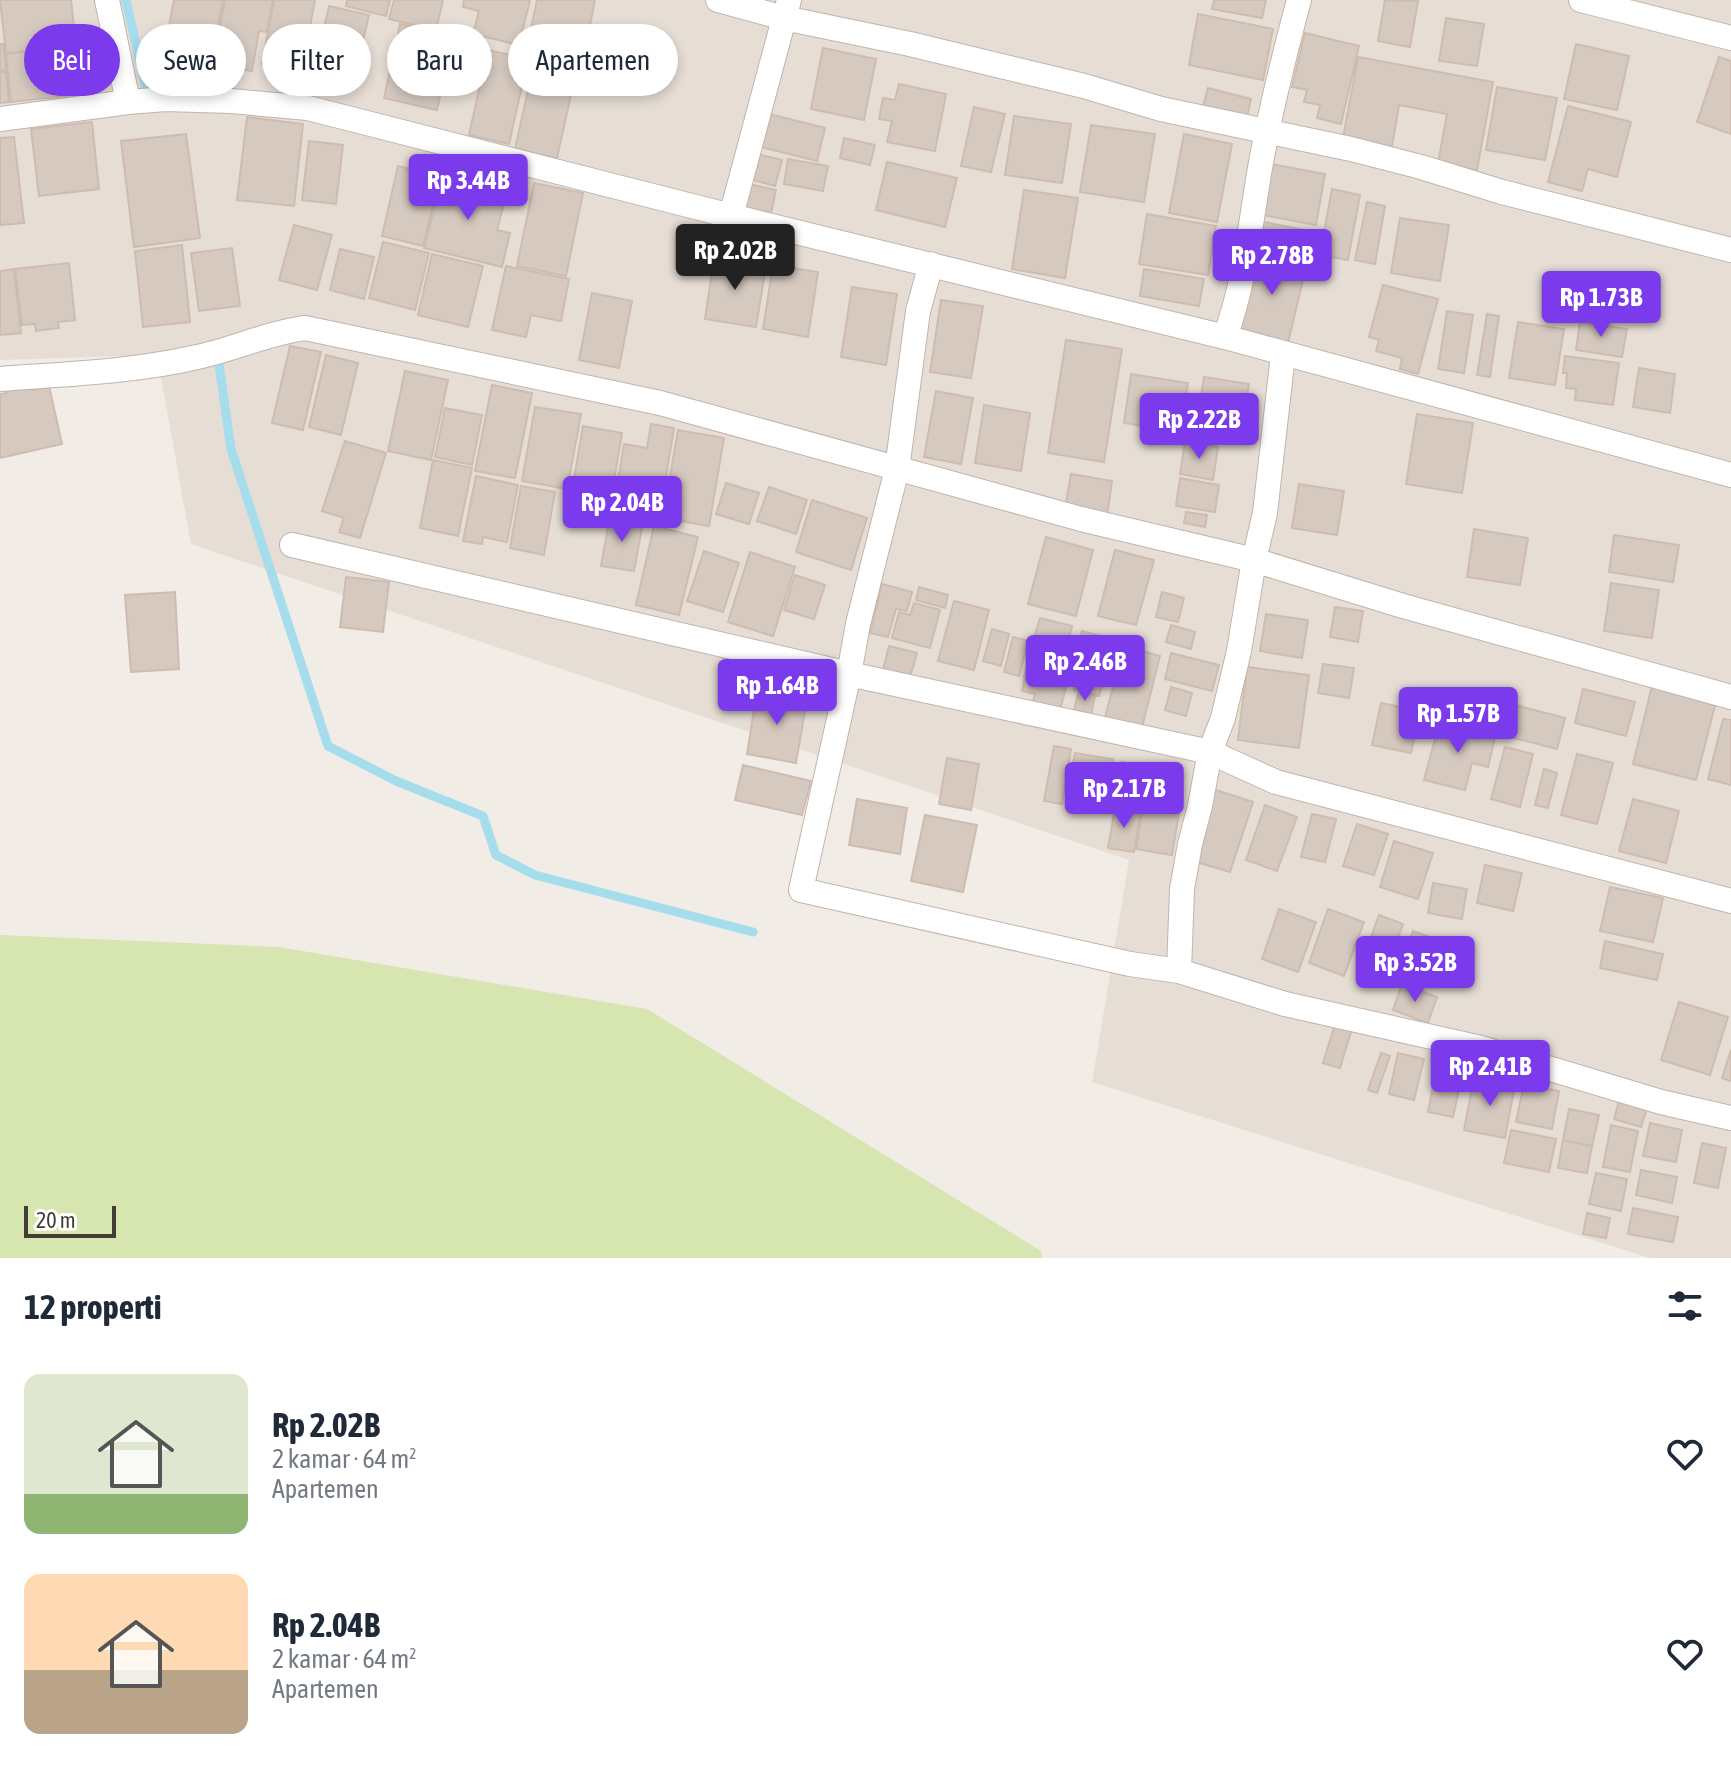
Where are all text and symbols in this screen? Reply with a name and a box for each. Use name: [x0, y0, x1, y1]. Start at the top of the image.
chip: Beli: [24, 24, 120, 96]
chip: Sewa: [136, 24, 246, 96]
chip: Filter: [262, 24, 371, 96]
chip: Baru: [387, 24, 492, 96]
chip: Apartemen: [508, 24, 678, 96]
pin: Rp 3.44B: [385, 154, 551, 222]
text: Rp 3.44B: [427, 165, 509, 195]
pin: Rp 2.02B: [652, 224, 818, 292]
pin: Rp 2.78B: [1189, 229, 1355, 297]
text: Rp 2.02B: [694, 235, 776, 265]
text: Rp 2.78B: [1231, 240, 1313, 270]
pin: Rp 1.73B: [1518, 271, 1684, 339]
text: Rp 1.73B: [1560, 282, 1642, 312]
pin: Rp 2.22B: [1116, 393, 1282, 461]
text: Rp 2.22B: [1158, 404, 1240, 434]
pin: Rp 2.04B: [539, 476, 705, 544]
text: Rp 2.04B: [581, 487, 663, 517]
pin: Rp 2.46B: [1002, 635, 1168, 703]
text: Rp 2.46B: [1044, 646, 1126, 676]
pin: Rp 1.64B: [694, 659, 860, 727]
text: Rp 1.64B: [736, 670, 818, 700]
pin: Rp 1.57B: [1375, 687, 1541, 755]
text: Rp 1.57B: [1417, 698, 1499, 728]
pin: Rp 2.17B: [1041, 762, 1207, 830]
text: Rp 2.17B: [1083, 773, 1165, 803]
pin: Rp 3.52B: [1332, 936, 1498, 1004]
text: Rp 3.52B: [1374, 947, 1456, 977]
pin: Rp 2.41B: [1407, 1040, 1573, 1108]
text: Rp 2.41B: [1449, 1051, 1531, 1081]
scale bar: [24, 1202, 116, 1238]
text: 20 m: [36, 1207, 76, 1233]
icon: filters: [1663, 1284, 1707, 1328]
text: 12 properti: [24, 1287, 162, 1326]
text: Rp 2.02B: [272, 1405, 380, 1444]
icon: home: [88, 1406, 184, 1502]
icon: heart: [1663, 1432, 1707, 1476]
text: 2 kamar · 64 m²: [272, 1444, 416, 1474]
text: Apartemen: [272, 1474, 379, 1504]
text: Rp 2.04B: [272, 1605, 380, 1644]
icon: home: [88, 1606, 184, 1702]
icon: heart: [1663, 1632, 1707, 1676]
text: 2 kamar · 64 m²: [272, 1644, 416, 1674]
text: Apartemen: [272, 1674, 379, 1704]

